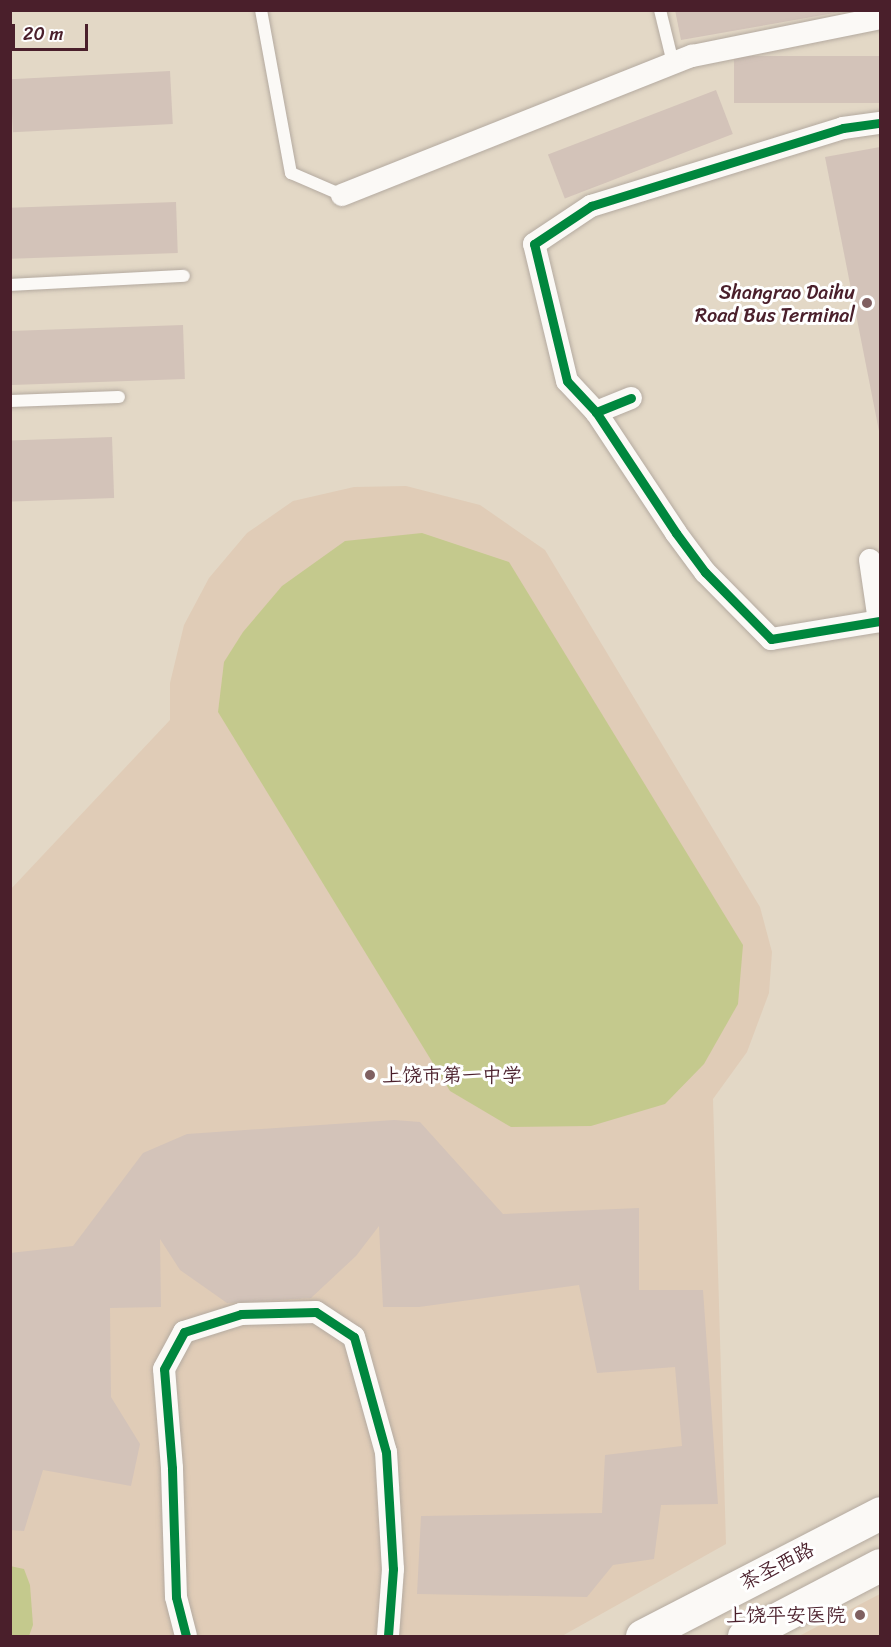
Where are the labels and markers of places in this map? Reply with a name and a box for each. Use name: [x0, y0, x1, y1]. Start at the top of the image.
place label: Shangrao Daihu Road Bus Terminal: [694, 280, 855, 327]
marker: Shangrao Daihu Road Bus Terminal: [860, 296, 874, 310]
place label: 上饶市第一中学: [382, 1063, 522, 1087]
marker: 上饶市第一中学: [363, 1068, 377, 1082]
place label: 上饶平安医院: [726, 1603, 846, 1627]
marker: 上饶平安医院: [851, 1606, 869, 1624]

